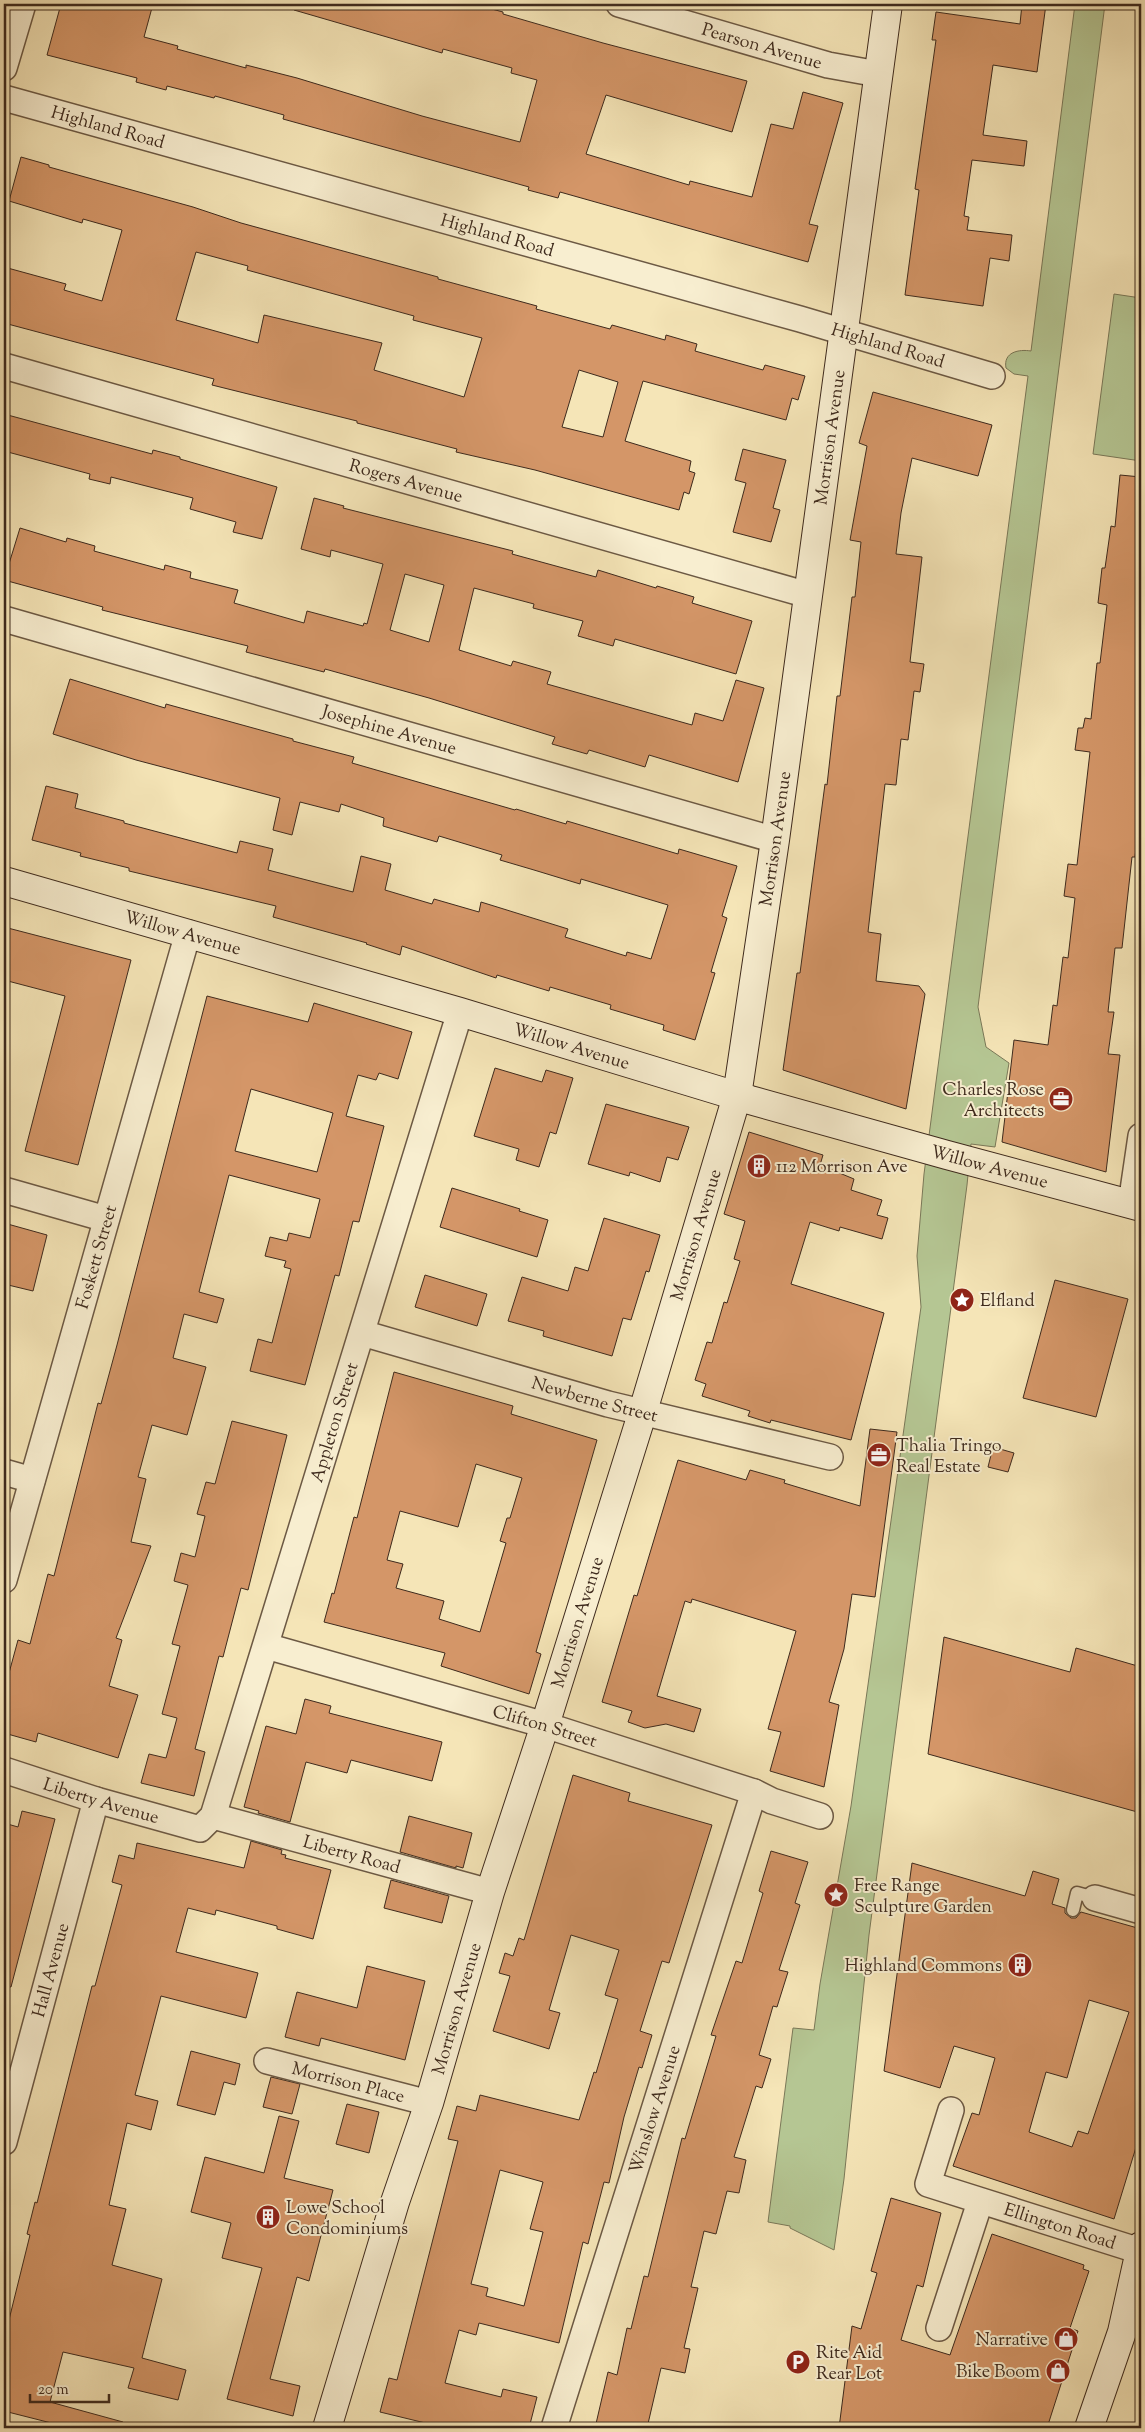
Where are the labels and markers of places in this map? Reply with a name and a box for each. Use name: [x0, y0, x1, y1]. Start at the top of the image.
place label: Charles Rose Architects: [942, 1078, 1044, 1125]
office icon: Charles Rose Architects: [1048, 1086, 1074, 1112]
building icon: 112 Morrison Ave: [746, 1153, 772, 1179]
place label: 112 Morrison Ave: [776, 1155, 908, 1181]
place icon: Elfland: [949, 1287, 975, 1313]
place label: Elfland: [980, 1289, 1035, 1315]
place label: Thalia Tringo Real Estate: [896, 1434, 1002, 1481]
office icon: Thalia Tringo Real Estate: [866, 1442, 892, 1468]
place label: Free Range Sculpture Garden: [854, 1874, 992, 1921]
place icon: Free Range Sculpture Garden: [823, 1882, 849, 1908]
building icon: Highland Commons: [1007, 1952, 1033, 1978]
place label: Highland Commons: [845, 1954, 1002, 1980]
place label: Lowe School Condominiums: [286, 2196, 408, 2243]
building icon: Lowe School Condominiums: [255, 2204, 281, 2230]
shop icon: Narrative: [1053, 2326, 1079, 2352]
place label: Narrative: [976, 2328, 1048, 2354]
place label: Rite Aid Rear Lot: [816, 2341, 882, 2388]
parking icon: Rite Aid Rear Lot: [785, 2349, 811, 2375]
shop icon: Bike Boom: [1045, 2358, 1071, 2384]
place label: Bike Boom: [956, 2360, 1040, 2386]

